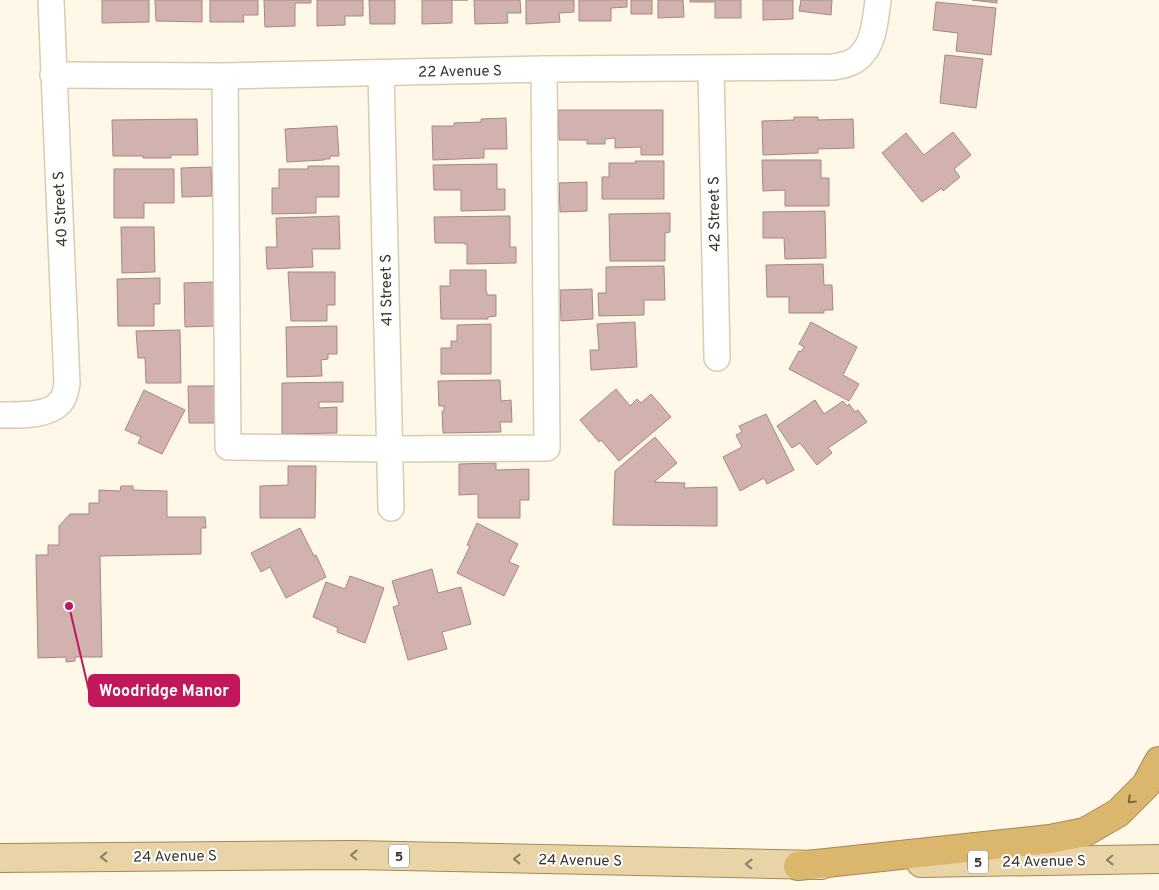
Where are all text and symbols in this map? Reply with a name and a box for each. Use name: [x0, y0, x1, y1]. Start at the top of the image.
street label: 22 Avenue S: [418, 62, 502, 83]
street label: 40 Street S: [50, 170, 73, 248]
street label: 42 Street S: [705, 176, 726, 252]
street label: 41 Street S: [377, 254, 398, 326]
callout: Woodridge Manor: [89, 675, 239, 706]
text: Woodridge Manor: [99, 682, 229, 702]
one-way arrow: [1127, 794, 1136, 803]
road number: 5: [389, 844, 409, 868]
street label: 24 Avenue S: [133, 847, 217, 868]
one-way arrow: [350, 850, 358, 860]
road number: 5: [968, 850, 988, 874]
street label: 24 Avenue S: [538, 851, 622, 872]
one-way arrow: [100, 852, 108, 862]
street label: 24 Avenue S: [1002, 852, 1086, 873]
one-way arrow: [513, 853, 521, 864]
one-way arrow: [1106, 855, 1114, 865]
one-way arrow: [745, 859, 753, 870]

